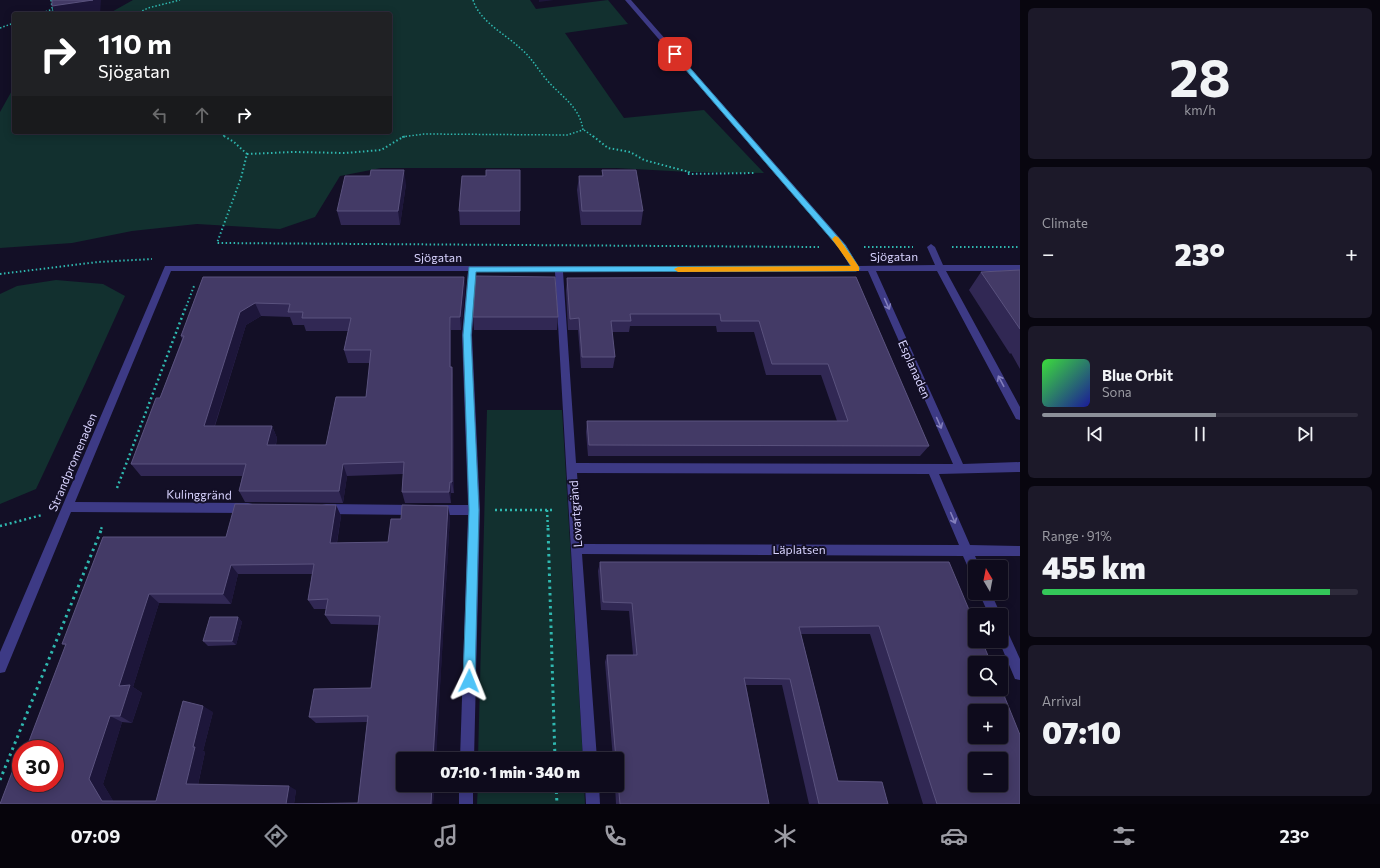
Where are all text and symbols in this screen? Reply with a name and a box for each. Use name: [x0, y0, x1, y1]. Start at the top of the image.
text: 110 m: [98, 26, 172, 60]
icon: right: [32, 28, 84, 80]
pin: [658, 37, 692, 71]
icon: arrive: [664, 43, 686, 65]
text: 28: [1169, 44, 1231, 108]
text: Sjögatan: [98, 60, 170, 82]
text: km/h: [1184, 102, 1216, 118]
icon: left: [149, 104, 171, 126]
icon: ahead: [191, 104, 213, 126]
icon: right: [233, 104, 255, 126]
text: Climate: [1042, 215, 1088, 231]
text: 23°: [1175, 235, 1225, 272]
text: −: [1042, 240, 1055, 267]
text: +: [1345, 240, 1358, 267]
street label: Sjögatan: [870, 249, 918, 263]
street label: Sjögatan: [414, 250, 462, 264]
one-way arrow: [883, 298, 891, 310]
street label: Esplanaden: [896, 338, 934, 400]
text: Blue Orbit: [1102, 366, 1173, 384]
one-way arrow: [997, 376, 1005, 388]
text: Sona: [1102, 384, 1132, 400]
street label: Strandpromenaden: [45, 411, 99, 513]
one-way arrow: [936, 417, 944, 429]
icon: previous: [1084, 423, 1106, 445]
icon: pause: [1189, 423, 1211, 445]
icon: next: [1294, 423, 1316, 445]
street label: Lovartgränd: [566, 480, 584, 548]
street label: Kulinggränd: [166, 486, 232, 502]
one-way arrow: [949, 511, 957, 523]
text: Range · 91%: [1042, 528, 1112, 544]
street label: Läplatsen: [772, 542, 826, 556]
text: 455 km: [1042, 548, 1146, 585]
north arrow: [968, 560, 1008, 600]
map controls: [968, 560, 1008, 792]
button: sound: [968, 608, 1008, 648]
button: search: [968, 656, 1008, 696]
position arrow: [448, 660, 490, 702]
text: Arrival: [1042, 693, 1081, 709]
button: +: [968, 704, 1008, 744]
text: 07:10: [1042, 713, 1121, 750]
speed limit sign: 30: [12, 740, 64, 792]
button: −: [968, 752, 1008, 792]
text: 07:10 · 1 min · 340 m: [440, 763, 580, 781]
icon: directions: [262, 822, 290, 850]
icon: music: [432, 822, 460, 850]
icon: phone: [601, 822, 629, 850]
icon: climate: [771, 822, 799, 850]
icon: car: [940, 822, 968, 850]
icon: filters: [1110, 822, 1138, 850]
text: 07:09: [71, 825, 120, 847]
text: 23°: [1279, 825, 1309, 847]

